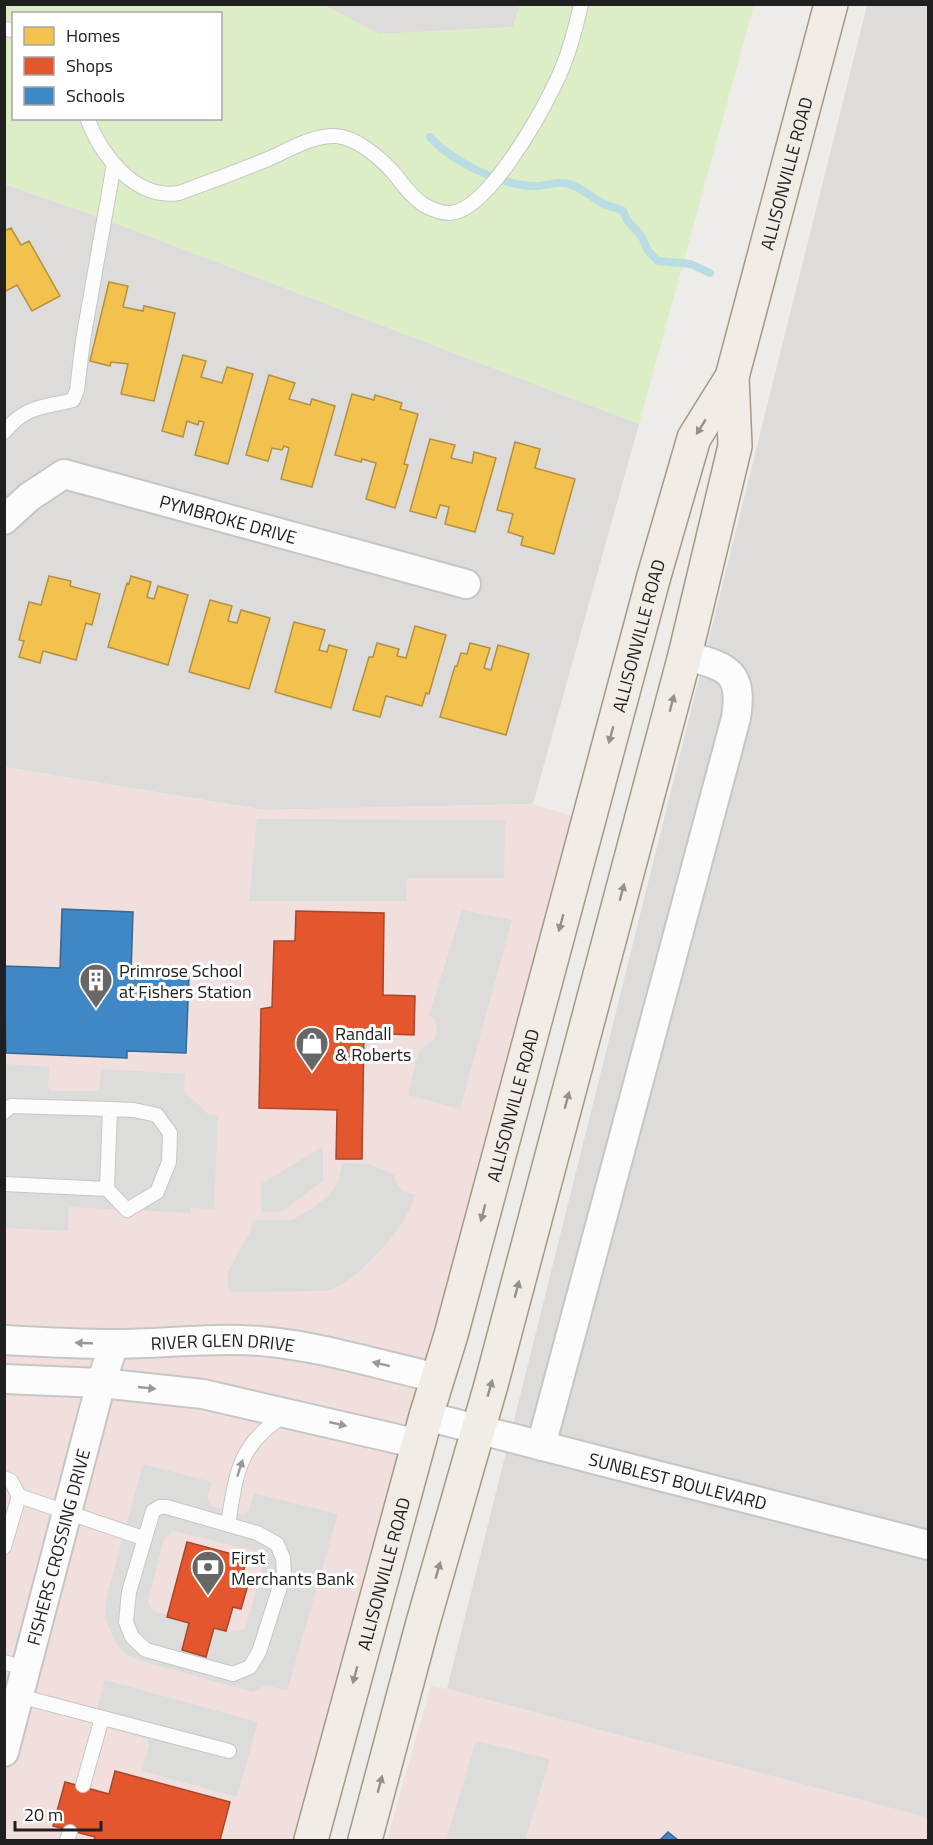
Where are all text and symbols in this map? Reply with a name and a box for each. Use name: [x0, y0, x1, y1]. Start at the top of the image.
legend: [12, 12, 222, 120]
text: Homes: [66, 22, 120, 49]
text: Shops: [66, 52, 113, 79]
text: Schools: [66, 82, 125, 109]
street label: ALLISONVILLE ROAD: [753, 94, 819, 253]
one-way arrow: [695, 419, 706, 435]
street label: PYMBROKE DRIVE: [157, 487, 300, 551]
street label: ALLISONVILLE ROAD: [605, 556, 672, 715]
one-way arrow: [668, 694, 677, 712]
one-way arrow: [606, 726, 615, 744]
one-way arrow: [618, 883, 627, 901]
one-way arrow: [556, 914, 565, 932]
place label: Primrose School at Fishers Station: [119, 957, 252, 1005]
building icon: Primrose School at Fishers Station: [78, 962, 114, 1009]
place label: Randall & Roberts: [335, 1020, 411, 1068]
shop icon: Randall & Roberts: [294, 1025, 330, 1072]
street label: ALLISONVILLE ROAD: [479, 1026, 546, 1185]
one-way arrow: [562, 1091, 572, 1110]
one-way arrow: [478, 1204, 488, 1222]
one-way arrow: [512, 1280, 522, 1298]
street label: RIVER GLEN DRIVE: [150, 1326, 297, 1359]
one-way arrow: [75, 1338, 94, 1348]
one-way arrow: [372, 1359, 391, 1369]
one-way arrow: [486, 1379, 495, 1397]
one-way arrow: [137, 1383, 156, 1393]
one-way arrow: [329, 1420, 347, 1430]
street label: SUNBLEST BOULEVARD: [586, 1445, 770, 1517]
street label: FISHERS CROSSING DRIVE: [19, 1446, 97, 1648]
one-way arrow: [235, 1458, 245, 1476]
street label: ALLISONVILLE ROAD: [350, 1494, 417, 1653]
place label: First Merchants Bank: [231, 1544, 355, 1592]
bank icon: First Merchants Bank: [190, 1549, 226, 1596]
one-way arrow: [434, 1561, 443, 1579]
one-way arrow: [350, 1666, 359, 1684]
one-way arrow: [376, 1775, 385, 1793]
scale bar: [15, 1794, 100, 1832]
text: 20 m: [24, 1801, 63, 1828]

